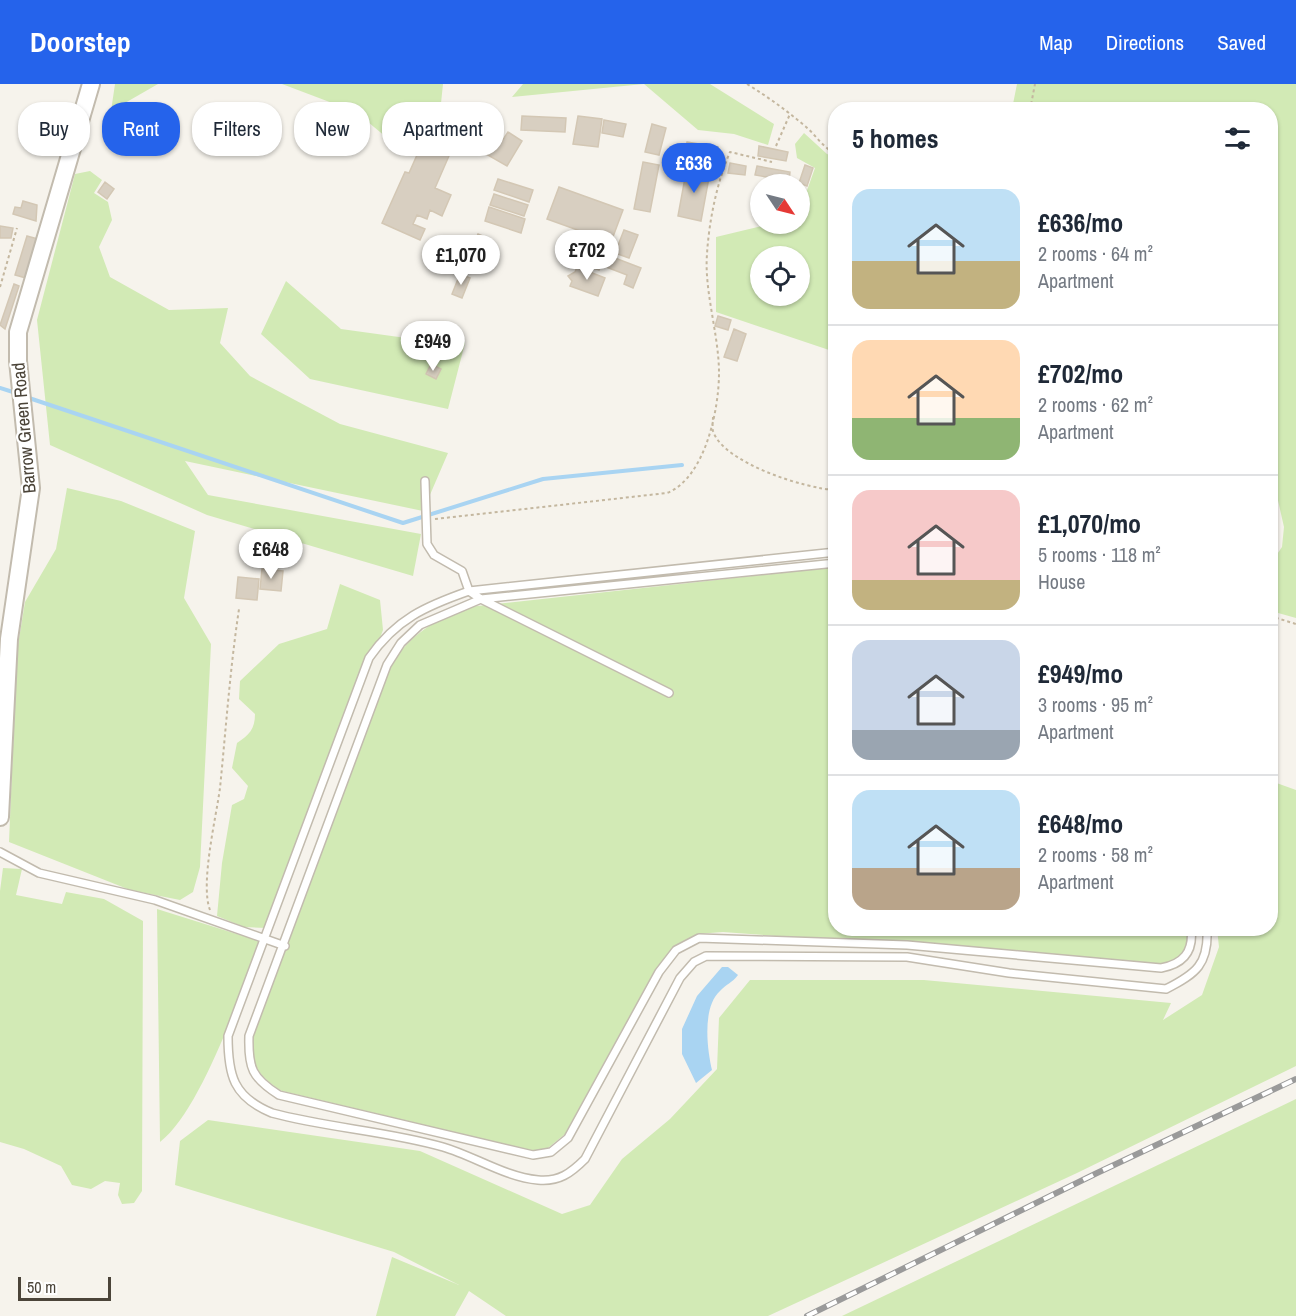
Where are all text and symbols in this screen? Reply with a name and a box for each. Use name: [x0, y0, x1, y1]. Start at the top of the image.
text: Doorstep: [30, 23, 131, 61]
text: Map: [1039, 28, 1073, 57]
text: Directions: [1106, 28, 1184, 57]
text: Saved: [1217, 28, 1266, 57]
chip: Buy: [18, 102, 90, 156]
chip: Rent: [102, 102, 180, 156]
chip: Filters: [192, 102, 282, 156]
chip: New: [294, 102, 370, 156]
chip: Apartment: [382, 102, 504, 156]
text: 5 homes: [852, 121, 939, 156]
icon: filters: [1221, 122, 1254, 155]
pin: £636: [658, 143, 730, 194]
text: £636: [676, 149, 712, 176]
north arrow: [750, 174, 810, 234]
map controls: [750, 174, 810, 306]
text: £636/mo: [1038, 205, 1123, 240]
icon: home: [900, 213, 972, 285]
pin: £702: [551, 230, 623, 281]
pin: £1,070: [412, 235, 510, 286]
text: £702: [569, 236, 605, 263]
text: 2 rooms · 64 m²: [1038, 240, 1153, 267]
text: £1,070: [436, 241, 486, 268]
button: locate: [750, 246, 810, 306]
text: Apartment: [1038, 267, 1114, 294]
pin: £949: [397, 321, 469, 372]
text: £949: [415, 327, 451, 354]
text: £702/mo: [1038, 356, 1123, 391]
street label: Barrow Green Road: [5, 362, 42, 495]
icon: home: [900, 364, 972, 436]
text: 2 rooms · 62 m²: [1038, 391, 1153, 418]
text: Apartment: [1038, 418, 1114, 445]
text: £1,070/mo: [1038, 506, 1141, 541]
icon: home: [900, 514, 972, 586]
pin: £648: [235, 529, 307, 580]
text: £648: [253, 535, 289, 562]
text: 5 rooms · 118 m²: [1038, 541, 1161, 568]
text: House: [1038, 568, 1085, 595]
text: £949/mo: [1038, 656, 1123, 691]
icon: home: [900, 664, 972, 736]
text: 3 rooms · 95 m²: [1038, 691, 1153, 718]
text: Apartment: [1038, 718, 1114, 745]
text: £648/mo: [1038, 806, 1123, 841]
icon: home: [900, 814, 972, 886]
text: 2 rooms · 58 m²: [1038, 841, 1153, 868]
text: Apartment: [1038, 868, 1114, 895]
scale bar: [18, 1274, 111, 1302]
text: 50 m: [27, 1276, 56, 1298]

